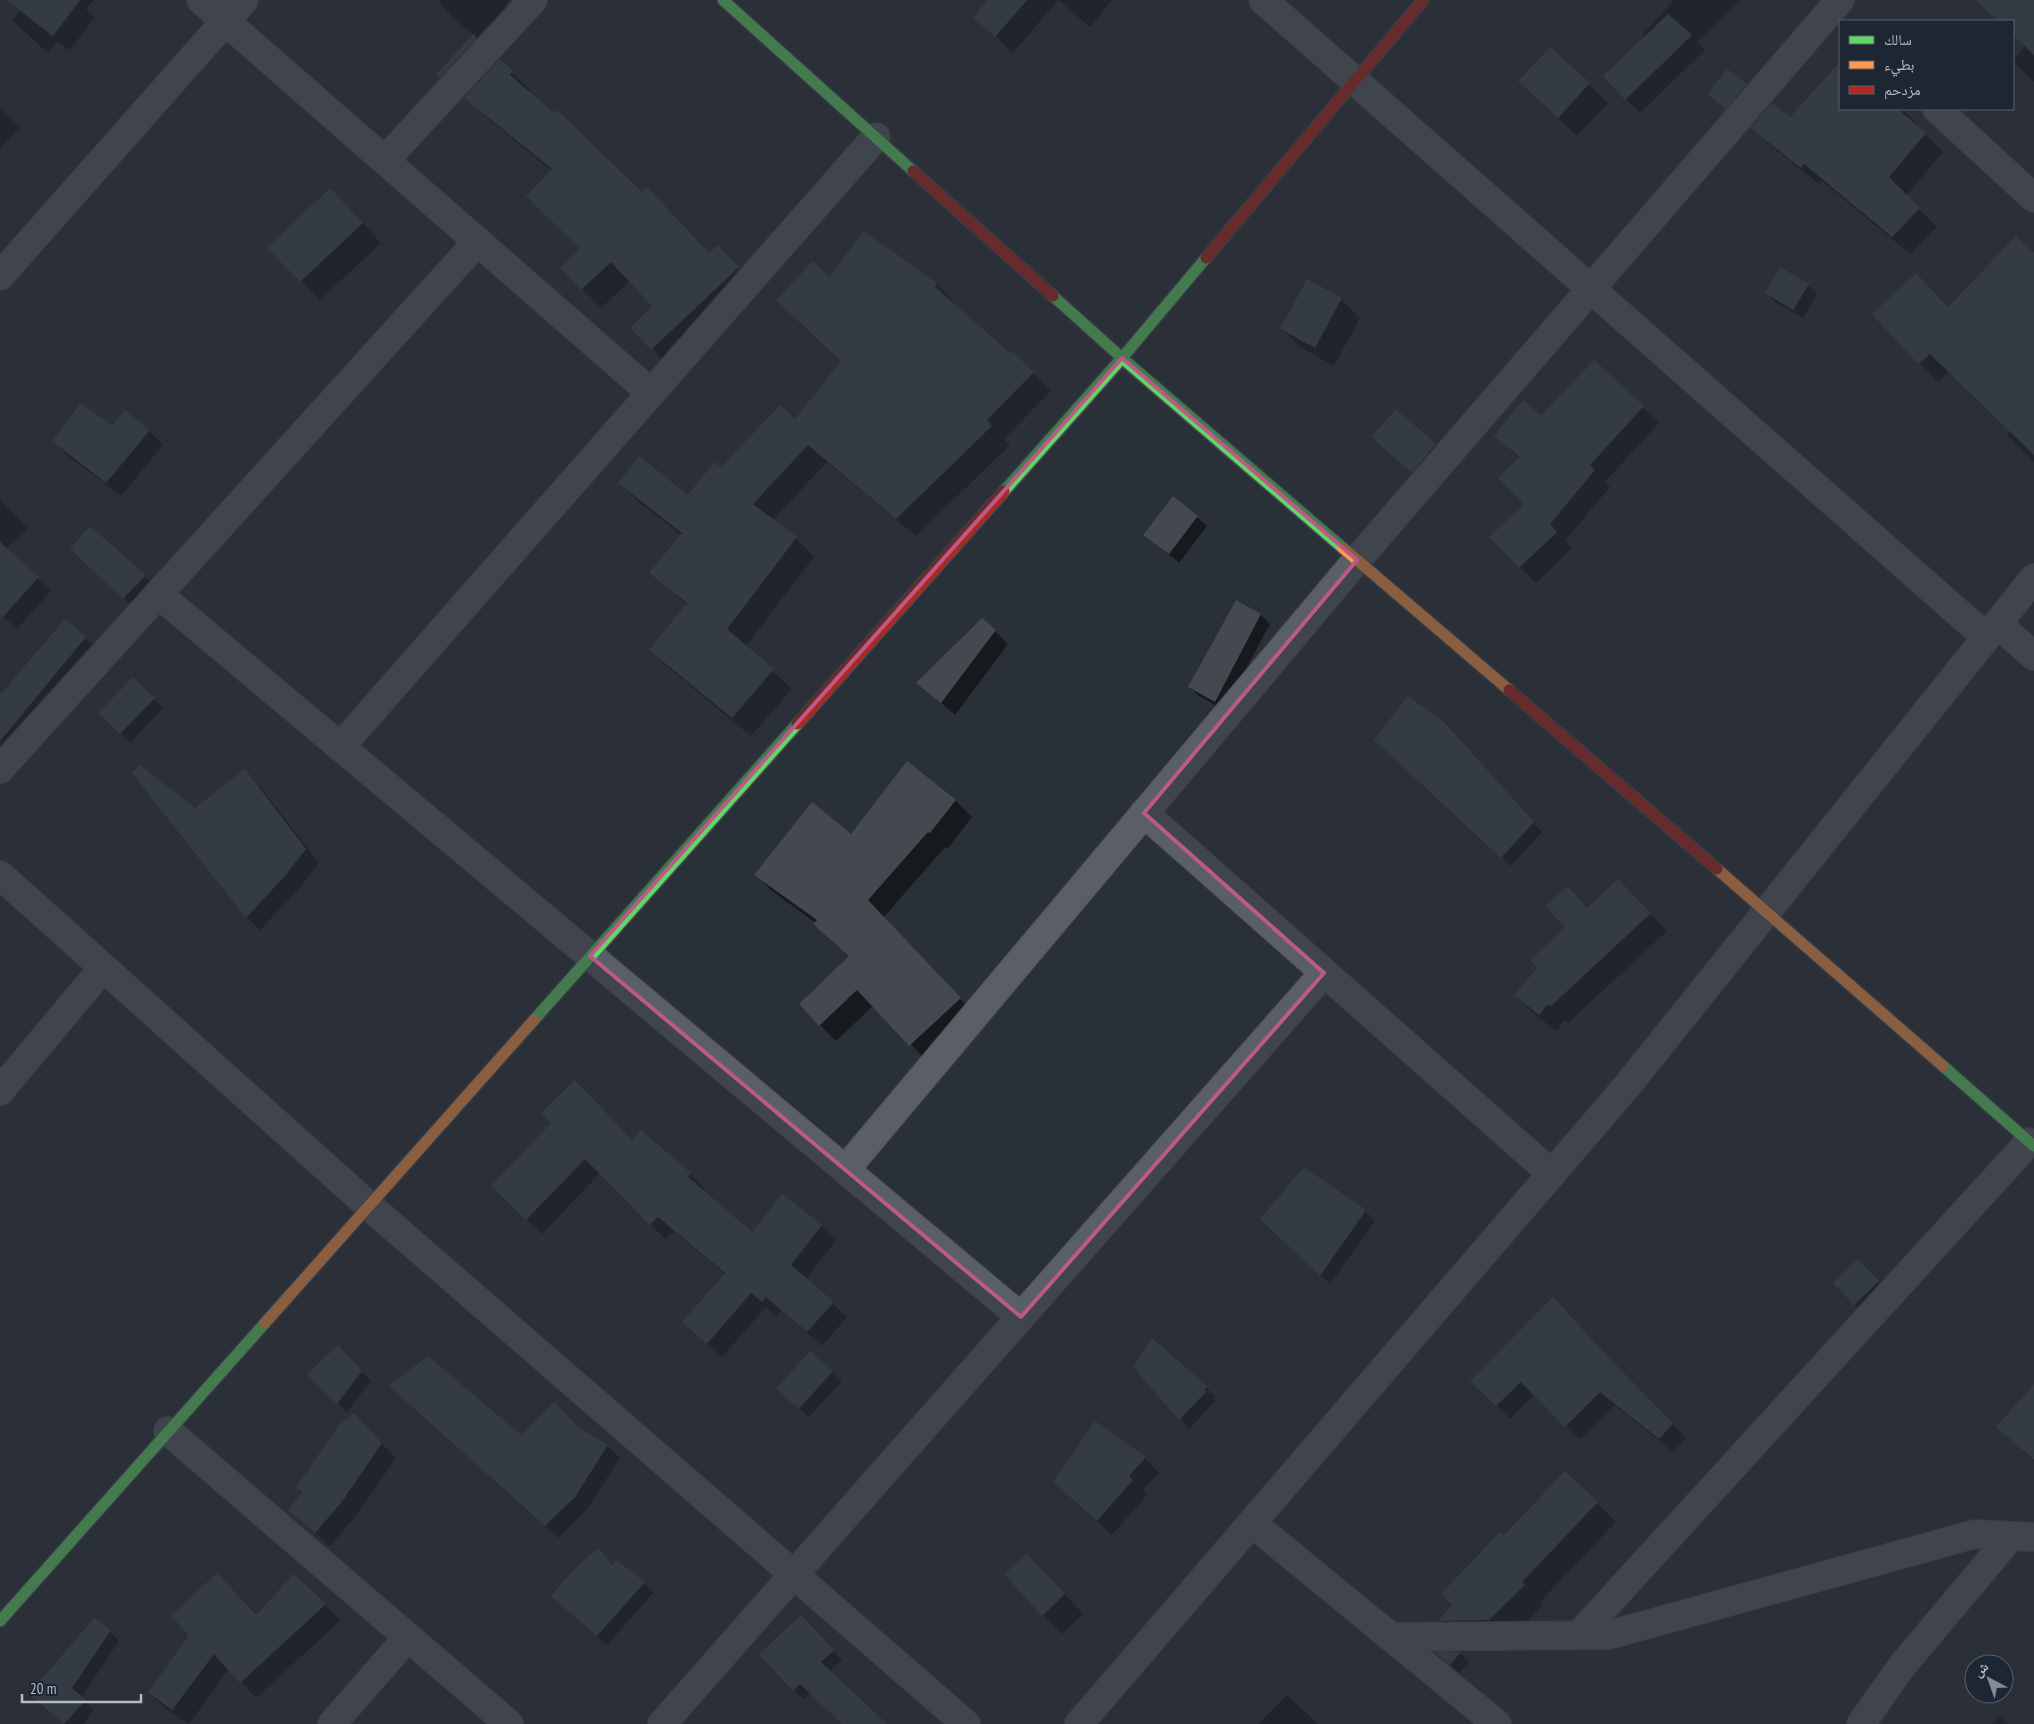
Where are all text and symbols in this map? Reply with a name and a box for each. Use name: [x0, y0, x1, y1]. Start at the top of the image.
legend: [1839, 20, 2014, 110]
text: سالك: [1884, 30, 1912, 49]
text: بطيء: [1884, 55, 1914, 77]
text: مزدحم: [1884, 80, 1921, 100]
north arrow: [1964, 1654, 2014, 1704]
text: ش: [1969, 1657, 1992, 1681]
scale bar: [22, 1672, 141, 1704]
text: 20 m: [30, 1679, 56, 1698]

